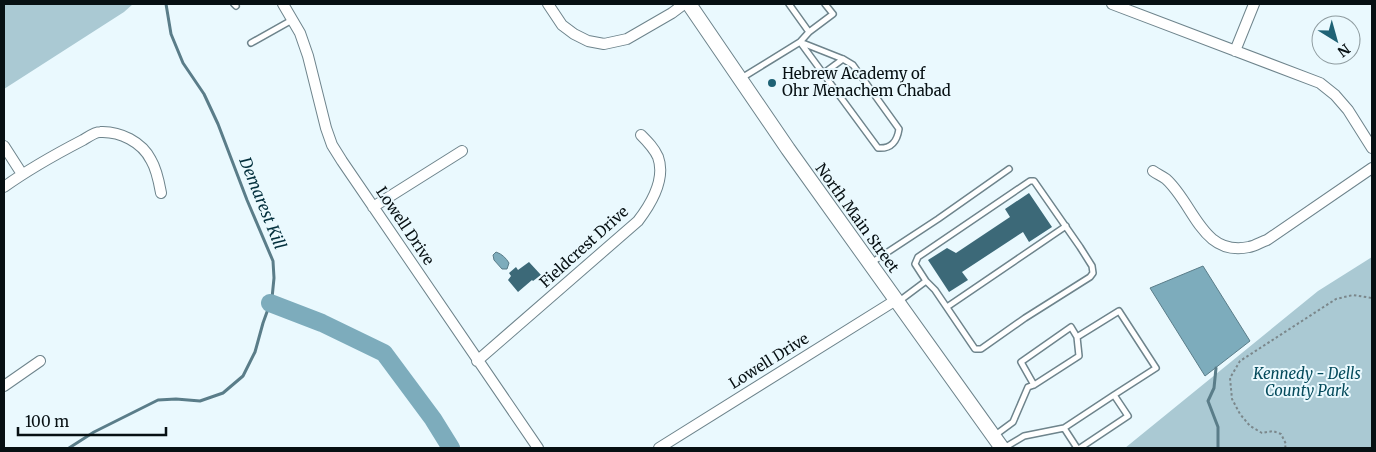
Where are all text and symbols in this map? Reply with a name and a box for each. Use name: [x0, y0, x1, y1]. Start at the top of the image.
north arrow: [1311, 15, 1361, 65]
text: N: [1334, 40, 1354, 61]
place label: Hebrew Academy of Ohr Menachem Chabad: [782, 64, 951, 100]
marker: Hebrew Academy of Ohr Menachem Chabad: [766, 77, 778, 89]
water label: Demarest Kill: [235, 153, 291, 252]
street label: North Main Street: [811, 159, 903, 276]
street label: Lowell Drive: [372, 183, 439, 269]
street label: Fieldcrest Drive: [535, 202, 632, 291]
street label: Lowell Drive: [725, 328, 812, 393]
park label: Kennedy - Dells County Park: [1252, 364, 1361, 400]
scale bar: [18, 404, 165, 436]
text: 100 m: [25, 412, 69, 431]

